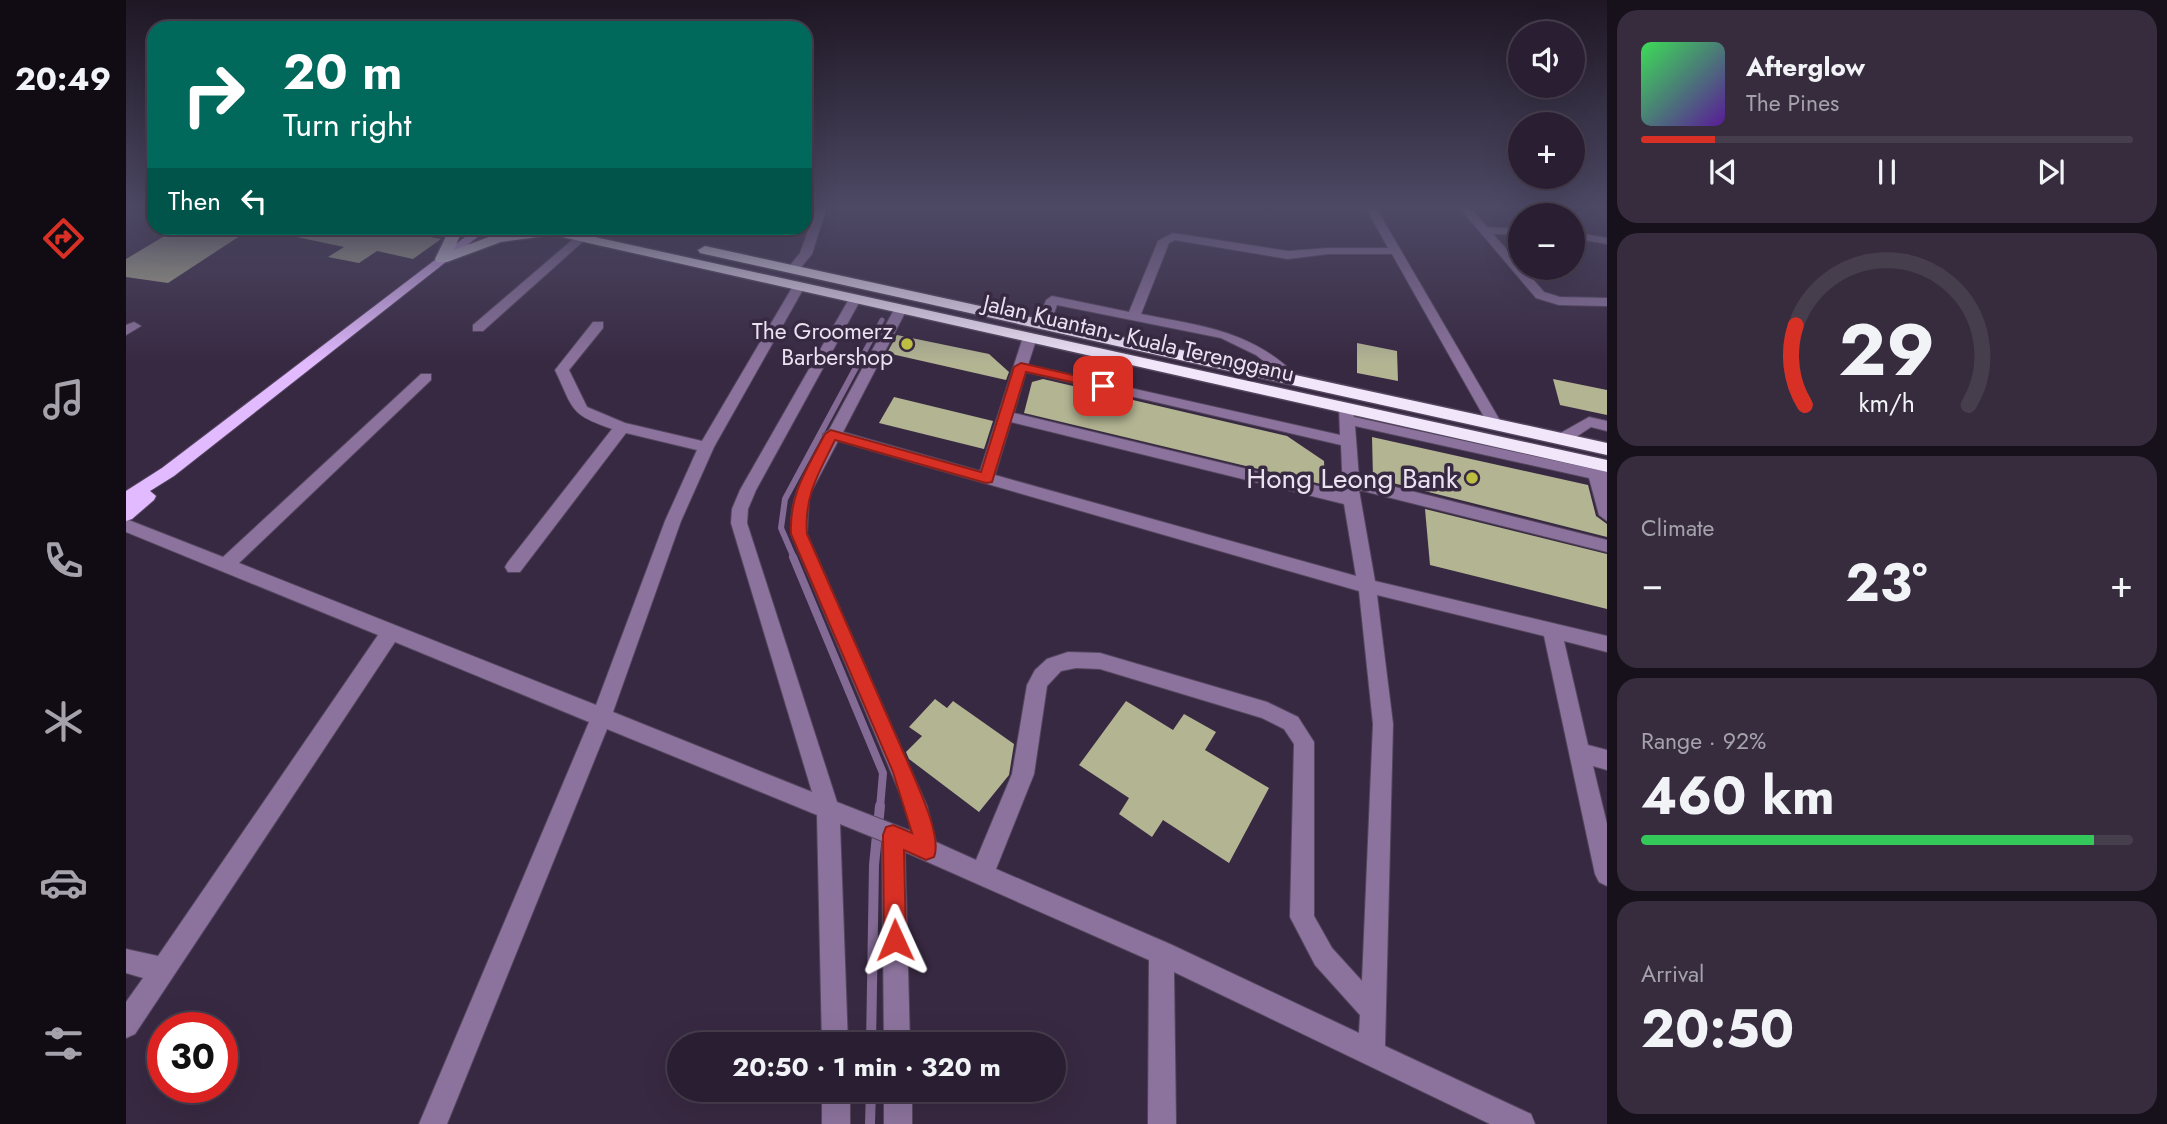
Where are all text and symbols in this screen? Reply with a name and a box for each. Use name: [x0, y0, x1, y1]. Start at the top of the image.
map controls: [1508, 21, 1585, 280]
button: sound: [1508, 21, 1585, 98]
text: 20 m: [283, 37, 402, 107]
text: Afterglow: [1746, 48, 1865, 86]
icon: right: [168, 49, 259, 140]
text: 20:49: [15, 56, 111, 102]
text: The Pines: [1746, 86, 1839, 120]
text: Turn right: [283, 102, 412, 148]
button: +: [1508, 112, 1585, 189]
icon: previous: [1704, 153, 1742, 191]
icon: pause: [1868, 153, 1906, 191]
icon: next: [2032, 153, 2070, 191]
text: Then: [168, 182, 221, 220]
icon: left: [235, 182, 273, 220]
button: −: [1508, 203, 1585, 280]
icon: directions: [39, 214, 88, 263]
street label: Jalan Kuantan - Kuala Terengganu: [977, 285, 1298, 390]
text: 29: [1839, 298, 1935, 403]
place label: The Groomerz Barbershop: [752, 314, 893, 374]
marker: The Groomerz Barbershop: [899, 336, 915, 352]
pin: [1073, 356, 1133, 416]
icon: arrive: [1084, 367, 1122, 405]
icon: music: [39, 375, 88, 424]
text: km/h: [1859, 385, 1915, 421]
place label: Hong Leong Bank: [1246, 458, 1459, 499]
marker: Hong Leong Bank: [1464, 470, 1480, 486]
text: Climate: [1641, 511, 1714, 545]
icon: phone: [39, 536, 88, 585]
text: 23°: [1846, 545, 1927, 621]
text: −: [1641, 556, 1663, 611]
text: +: [2110, 556, 2133, 611]
icon: climate: [39, 697, 88, 746]
text: Range · 92%: [1641, 724, 1766, 758]
text: 460 km: [1641, 758, 1835, 834]
icon: car: [39, 858, 88, 907]
position arrow: [858, 903, 932, 977]
text: Arrival: [1641, 957, 1704, 991]
text: 20:50: [1641, 991, 1794, 1067]
speed limit sign: 30: [147, 1012, 238, 1103]
icon: filters: [39, 1019, 88, 1068]
text: 20:50 · 1 min · 320 m: [732, 1048, 1001, 1086]

